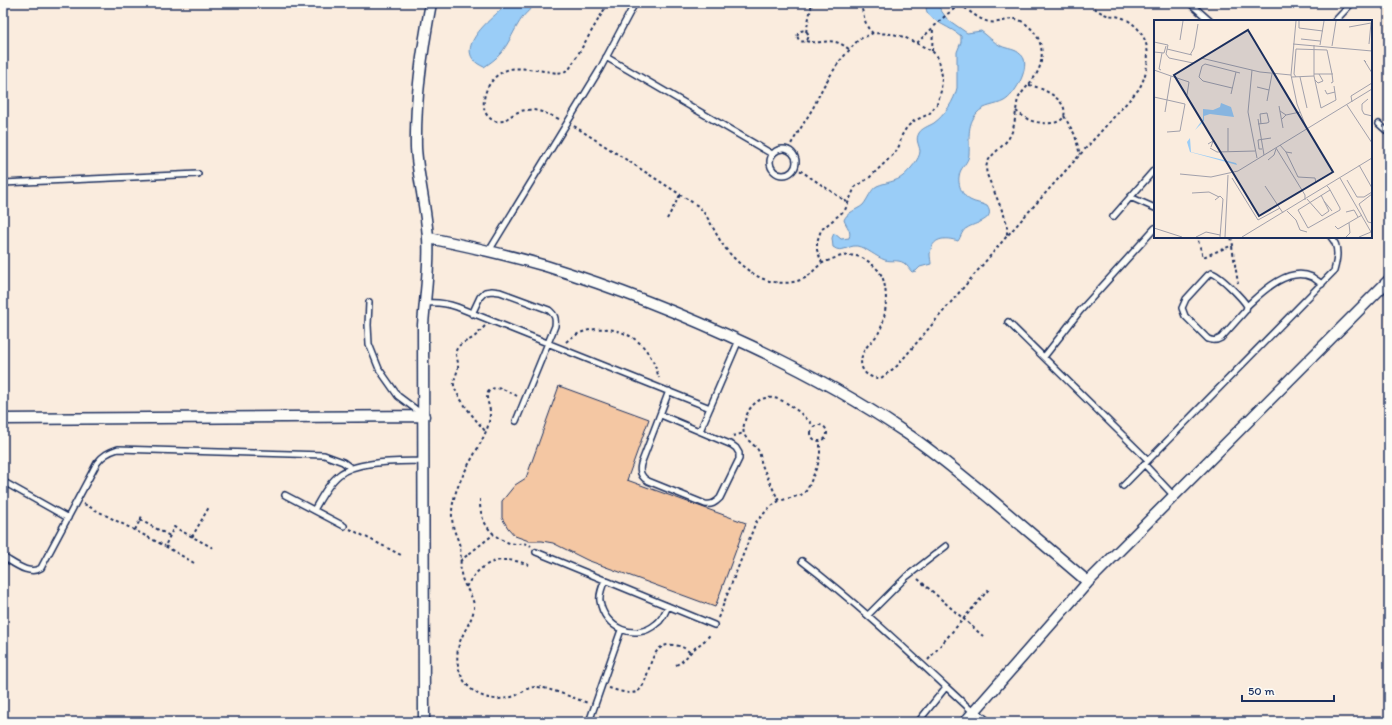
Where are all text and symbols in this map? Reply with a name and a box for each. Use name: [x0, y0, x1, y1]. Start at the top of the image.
inset map: [1154, 20, 1372, 238]
scale bar: [1242, 677, 1334, 703]
text: 50 m: [1248, 684, 1274, 698]

